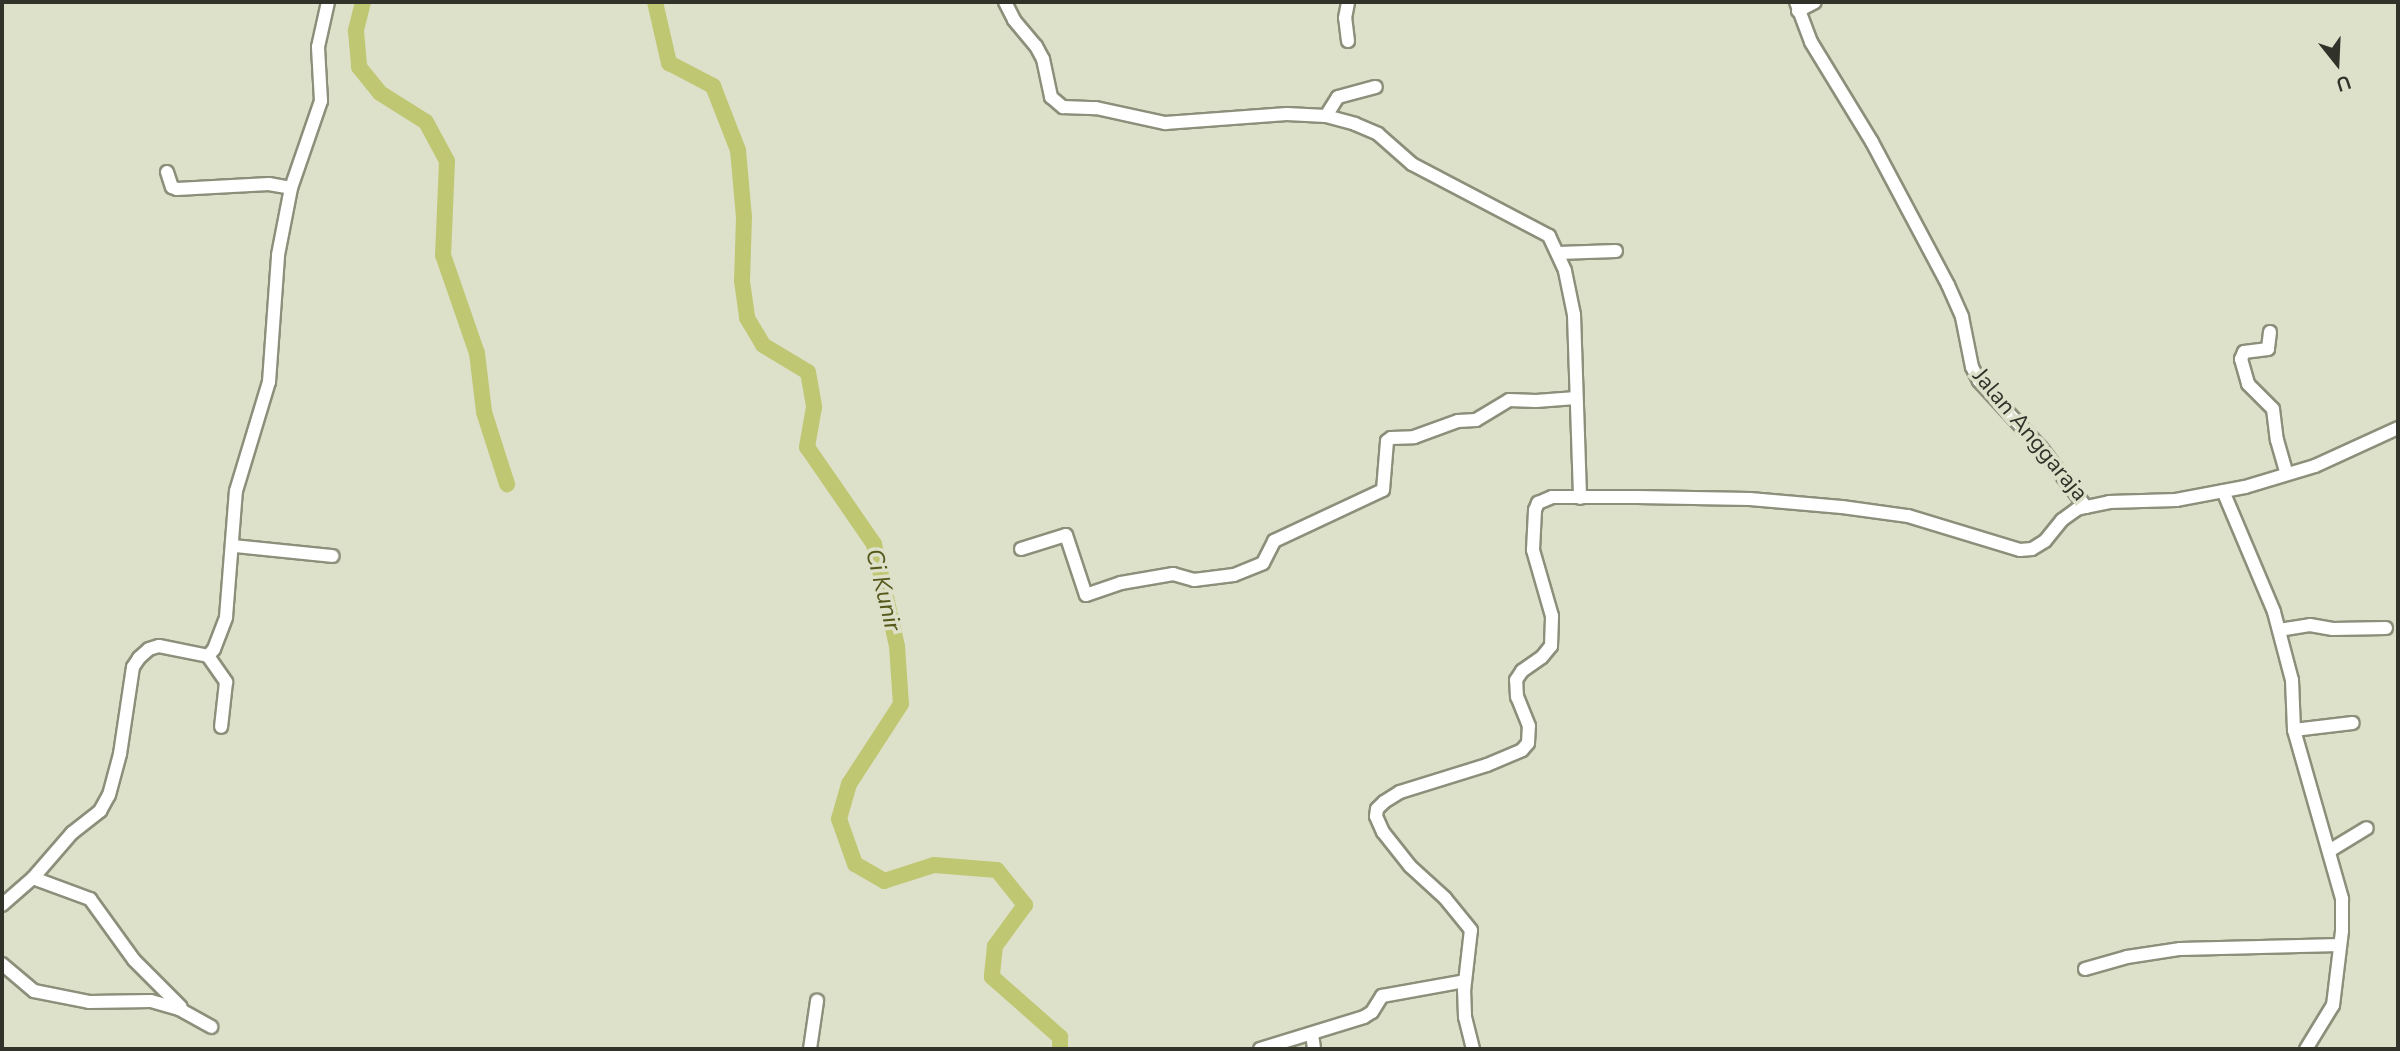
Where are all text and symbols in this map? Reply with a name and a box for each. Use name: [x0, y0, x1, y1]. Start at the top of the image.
north arrow: [2302, 28, 2372, 98]
text: U: [2333, 68, 2354, 98]
street label: Jalan Anggaraja: [1967, 363, 2093, 507]
water label: Ci Kunir: [859, 546, 907, 634]

